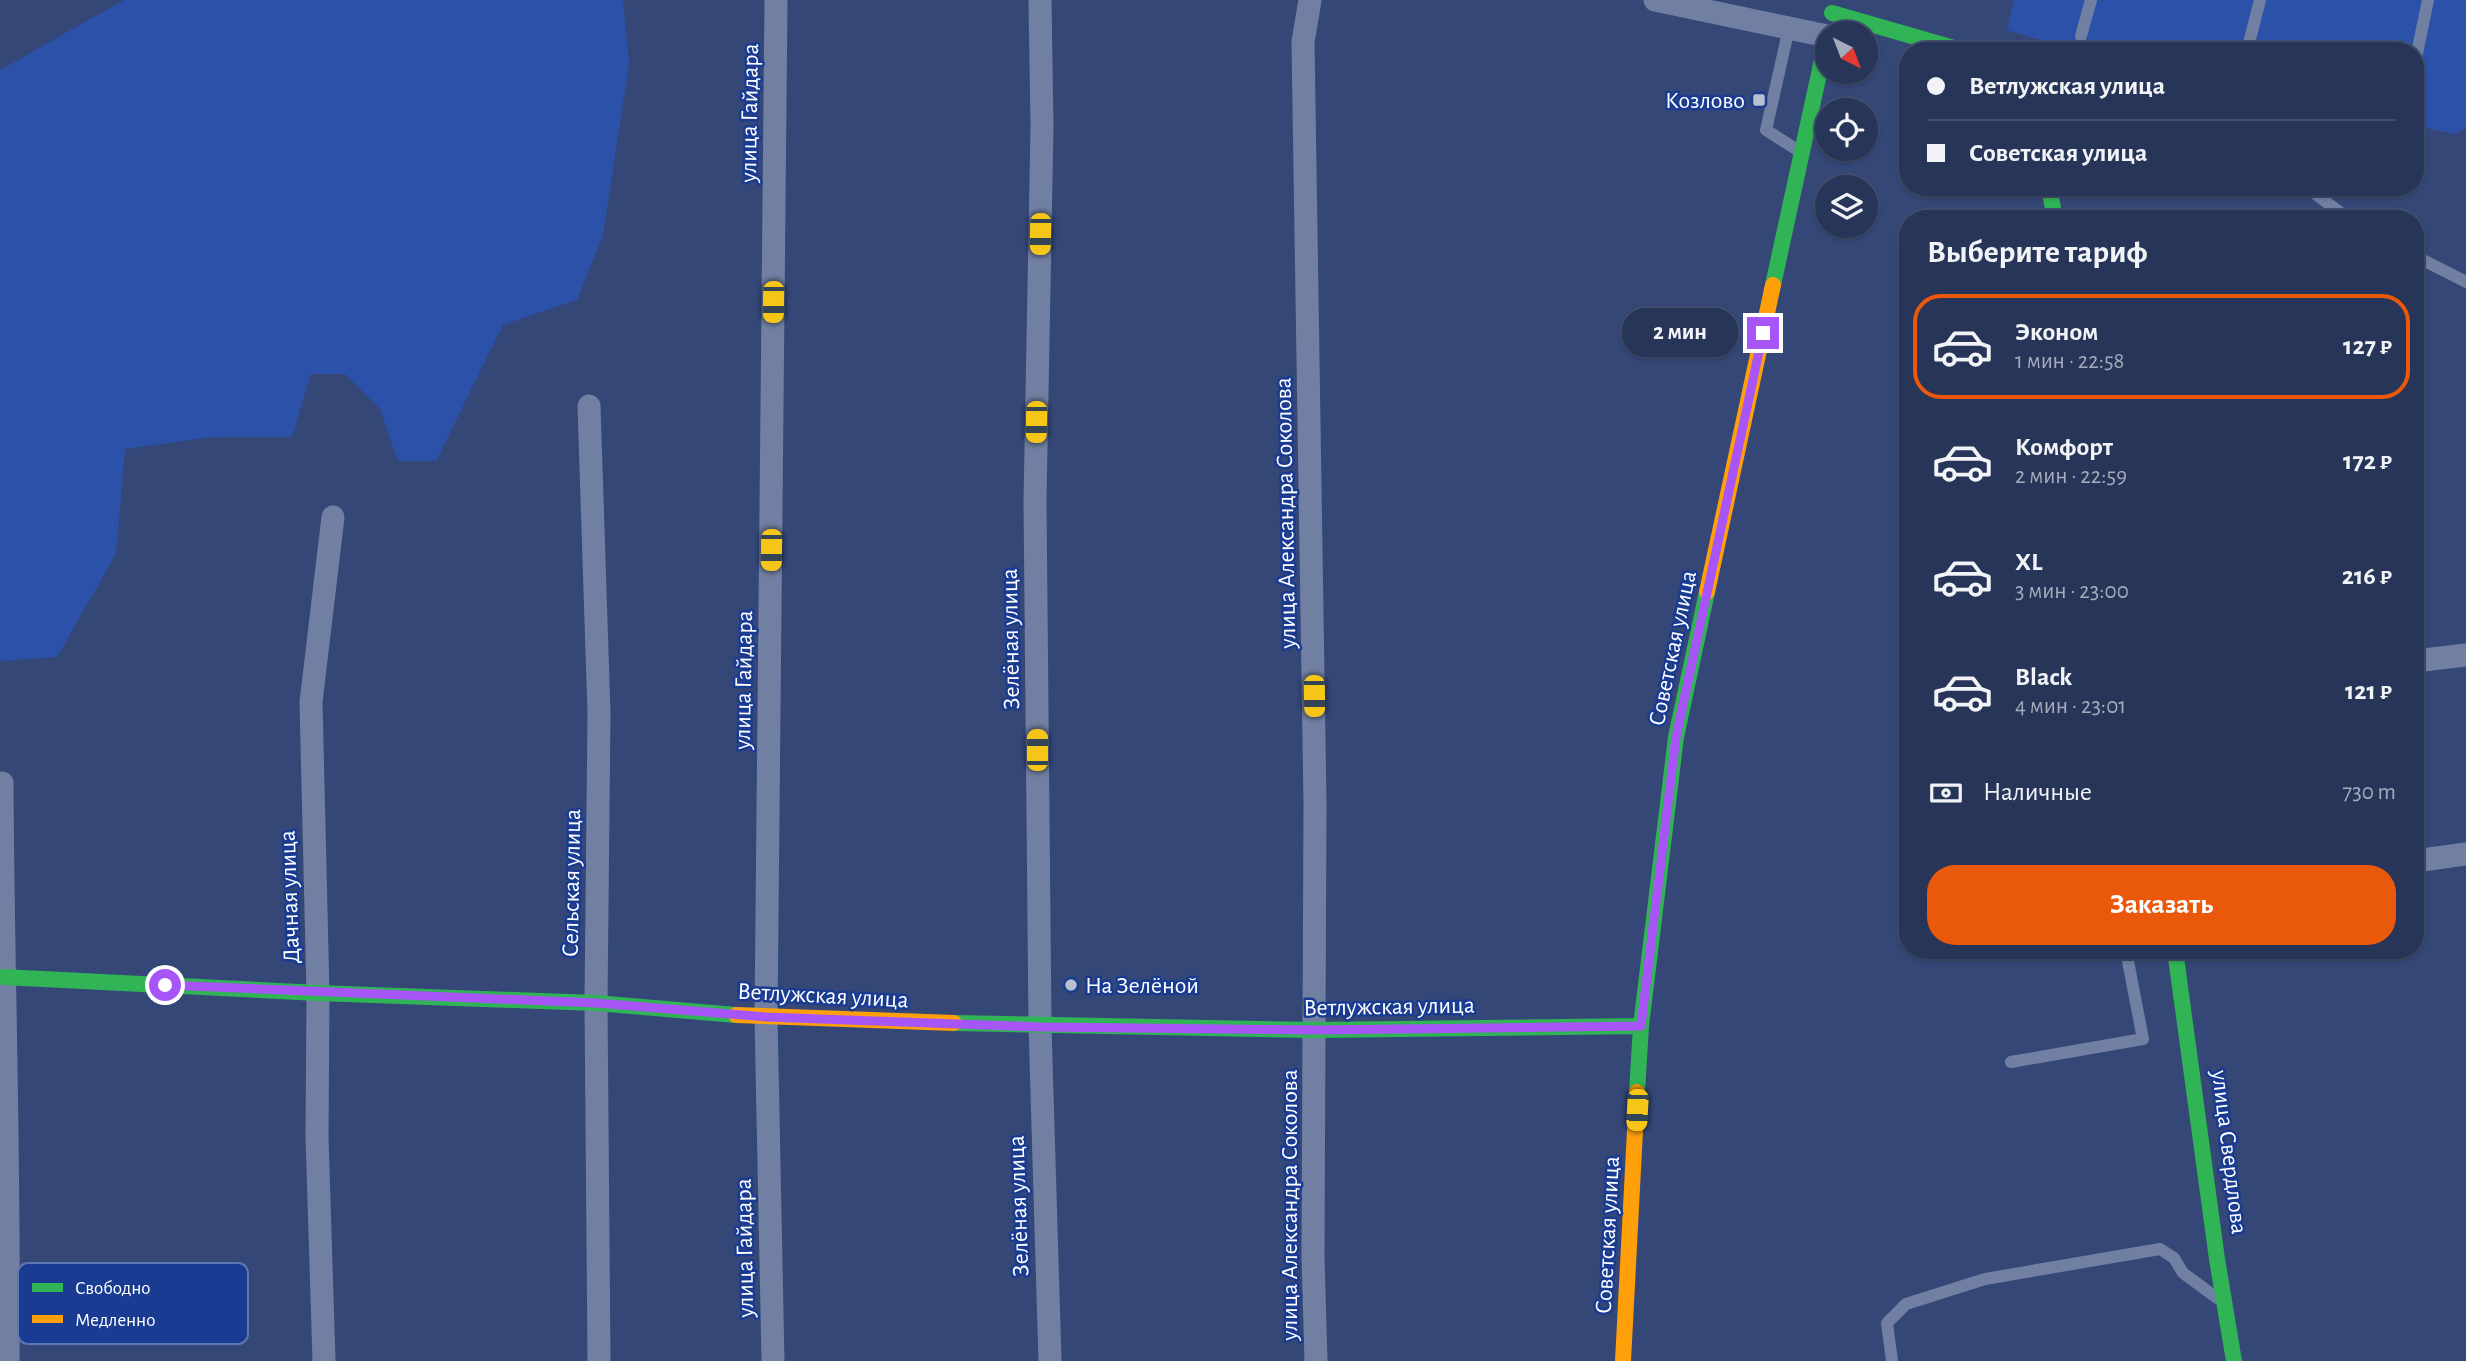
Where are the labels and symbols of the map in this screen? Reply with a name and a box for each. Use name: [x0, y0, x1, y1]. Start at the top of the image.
north arrow: [1815, 21, 1878, 84]
street label: улица Гайдара: [737, 43, 763, 184]
place label: Козлово: [1665, 89, 1745, 113]
marker: Козлово: [1751, 92, 1767, 108]
car: [1030, 213, 1051, 255]
car: [763, 281, 784, 323]
callout: 2 мин: [1623, 308, 1738, 358]
route end: [1747, 317, 1779, 349]
street label: улица Александра Соколова: [1272, 377, 1300, 650]
car: [1026, 401, 1047, 443]
car: [761, 529, 782, 571]
street label: Зелёная улица: [998, 568, 1024, 710]
street label: Советская улица: [1645, 568, 1701, 728]
street label: улица Гайдара: [731, 610, 757, 751]
car: [1304, 675, 1325, 717]
car: [1027, 729, 1048, 771]
street label: Сельская улица: [559, 809, 585, 957]
street label: Дачная улица: [276, 830, 304, 964]
route start: [149, 969, 181, 1001]
place label: На Зелёной: [1085, 974, 1199, 998]
marker: На Зелёной: [1063, 977, 1079, 993]
street label: Ветлужская улица: [737, 980, 909, 1012]
street label: Ветлужская улица: [1303, 994, 1475, 1020]
street label: улица Свердлова: [2207, 1068, 2251, 1236]
street label: улица Александра Соколова: [1278, 1069, 1302, 1342]
car: [1626, 1088, 1649, 1132]
street label: Зелёная улица: [1005, 1135, 1033, 1277]
street label: Советская улица: [1592, 1156, 1624, 1315]
street label: улица Гайдара: [732, 1178, 758, 1319]
legend: [18, 1263, 248, 1344]
text: Свободно: [75, 1279, 151, 1298]
text: Медленно: [75, 1311, 155, 1330]

